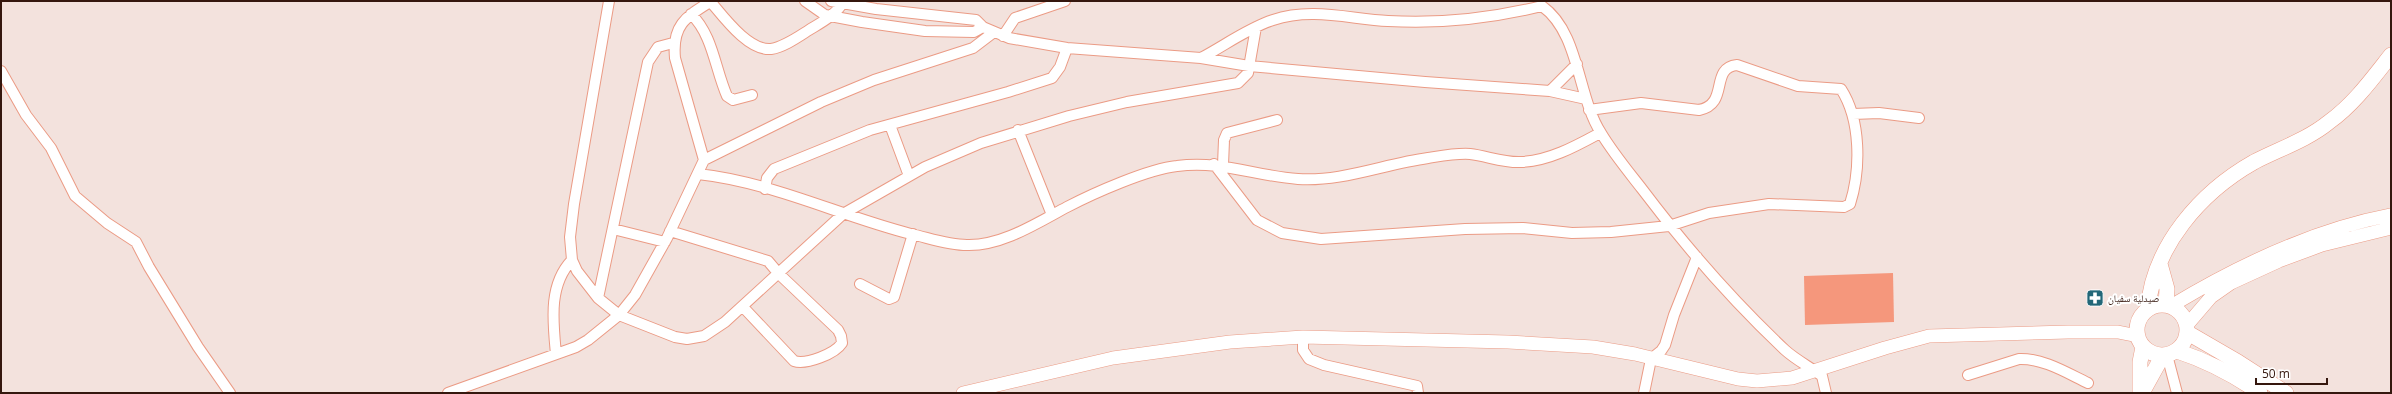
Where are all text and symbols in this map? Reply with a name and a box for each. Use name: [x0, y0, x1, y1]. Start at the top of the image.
pharmacy icon: صيدلية سفيان: [2085, 288, 2105, 308]
place label: صيدلية سفيان: [2108, 291, 2160, 305]
scale bar: [2256, 360, 2327, 386]
text: 50 m: [2262, 365, 2290, 382]

